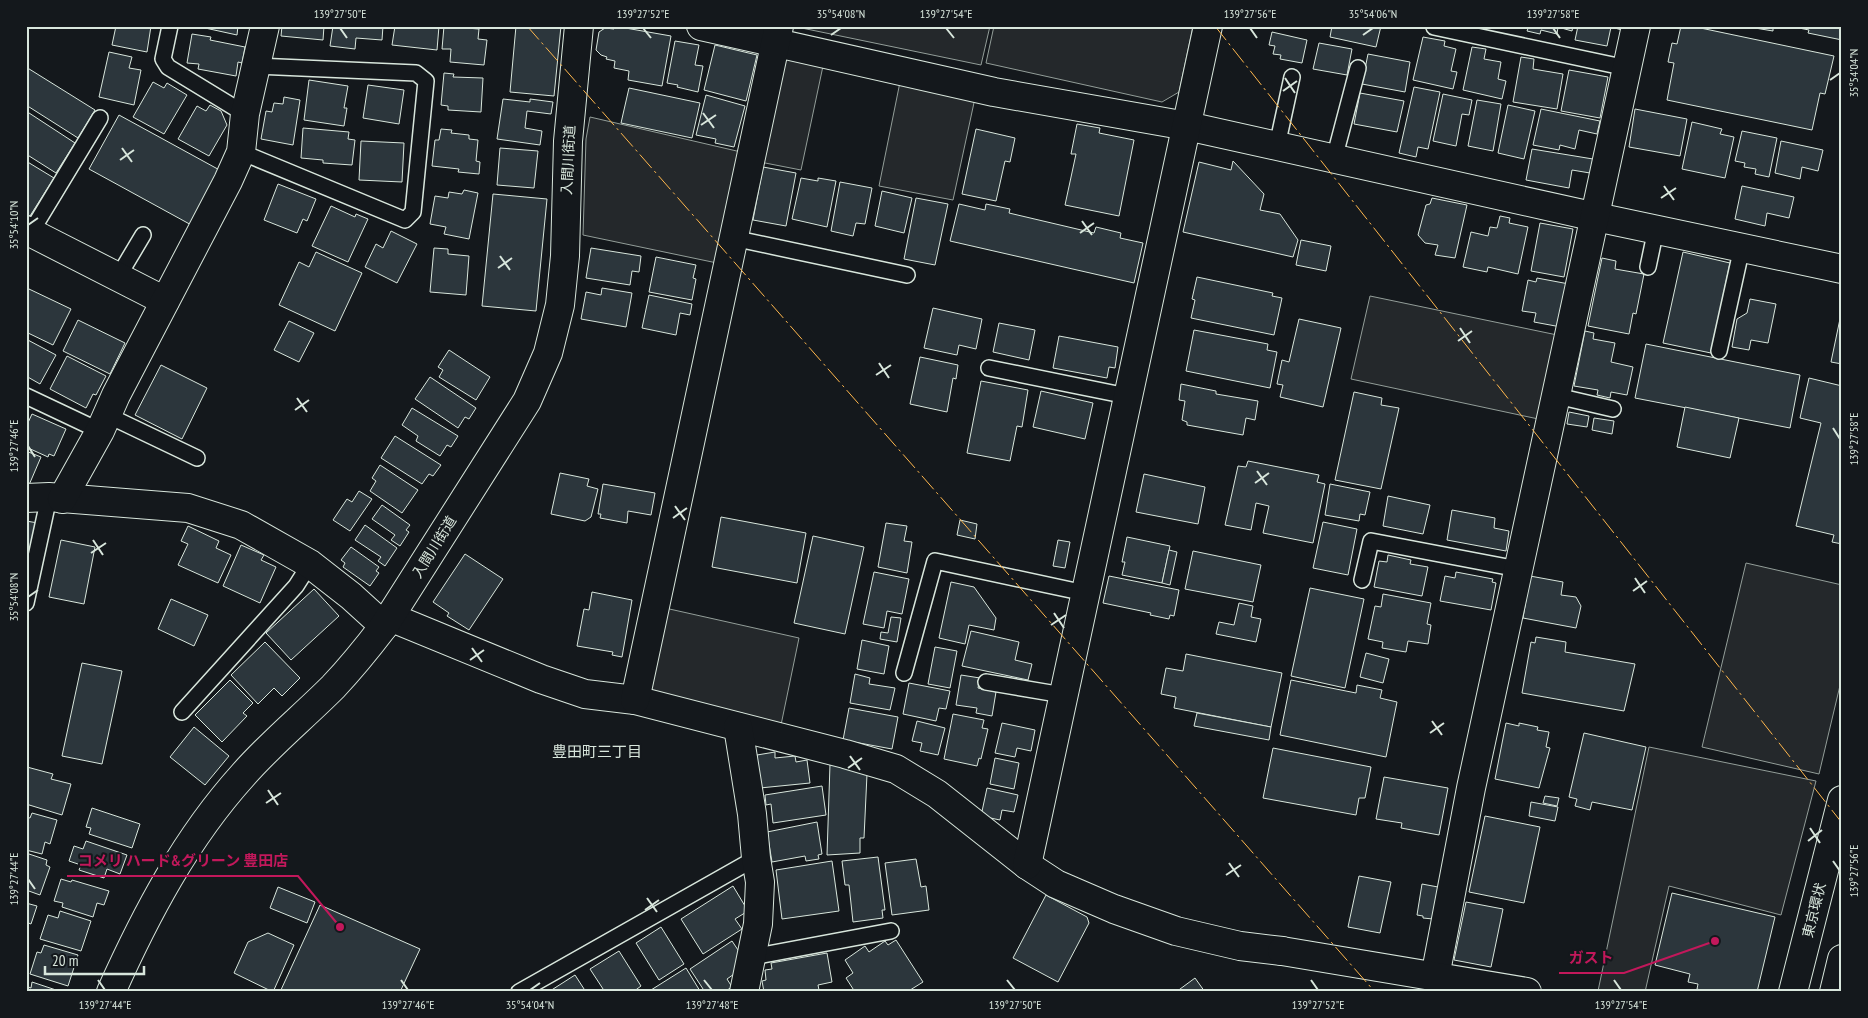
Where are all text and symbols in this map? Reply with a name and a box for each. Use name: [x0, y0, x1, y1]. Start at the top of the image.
text: 139°27'50"E: [314, 6, 366, 21]
text: 139°27'52"E: [617, 6, 669, 21]
text: 35°54'08"N: [817, 6, 865, 21]
text: 139°27'54"E: [920, 6, 972, 21]
text: 139°27'56"E: [1224, 6, 1276, 21]
text: 35°54'06"N: [1349, 6, 1397, 21]
text: 139°27'58"E: [1527, 6, 1579, 21]
text: 35°54'04"N: [1846, 49, 1861, 97]
street label: 入間川街道: [557, 125, 579, 195]
text: 35°54'10"N: [6, 201, 21, 249]
text: 139°27'58"E: [1846, 413, 1861, 465]
text: 139°27'46"E: [6, 420, 21, 472]
street label: 入間川街道: [408, 513, 460, 581]
text: 35°54'08"N: [6, 573, 21, 621]
district label: 豊田町三丁目: [552, 742, 642, 761]
text: 139°27'56"E: [1846, 845, 1861, 897]
callout: コメリ ハード&グリーン 豊田店: [67, 846, 298, 876]
text: コメリ ハード&グリーン 豊田店: [78, 851, 288, 870]
text: 139°27'44"E: [6, 853, 21, 905]
street label: 東京環状: [1798, 881, 1830, 939]
scale bar: [45, 943, 144, 975]
callout: ガスト: [1559, 943, 1624, 973]
text: ガスト: [1568, 948, 1614, 967]
text: 20 m: [52, 951, 78, 970]
text: 139°27'44"E: [79, 997, 131, 1012]
text: 139°27'46"E: [382, 997, 434, 1012]
text: 35°54'04"N: [506, 997, 554, 1012]
text: 139°27'48"E: [686, 997, 738, 1012]
text: 139°27'50"E: [989, 997, 1041, 1012]
text: 139°27'52"E: [1292, 997, 1344, 1012]
text: 139°27'54"E: [1595, 997, 1647, 1012]

